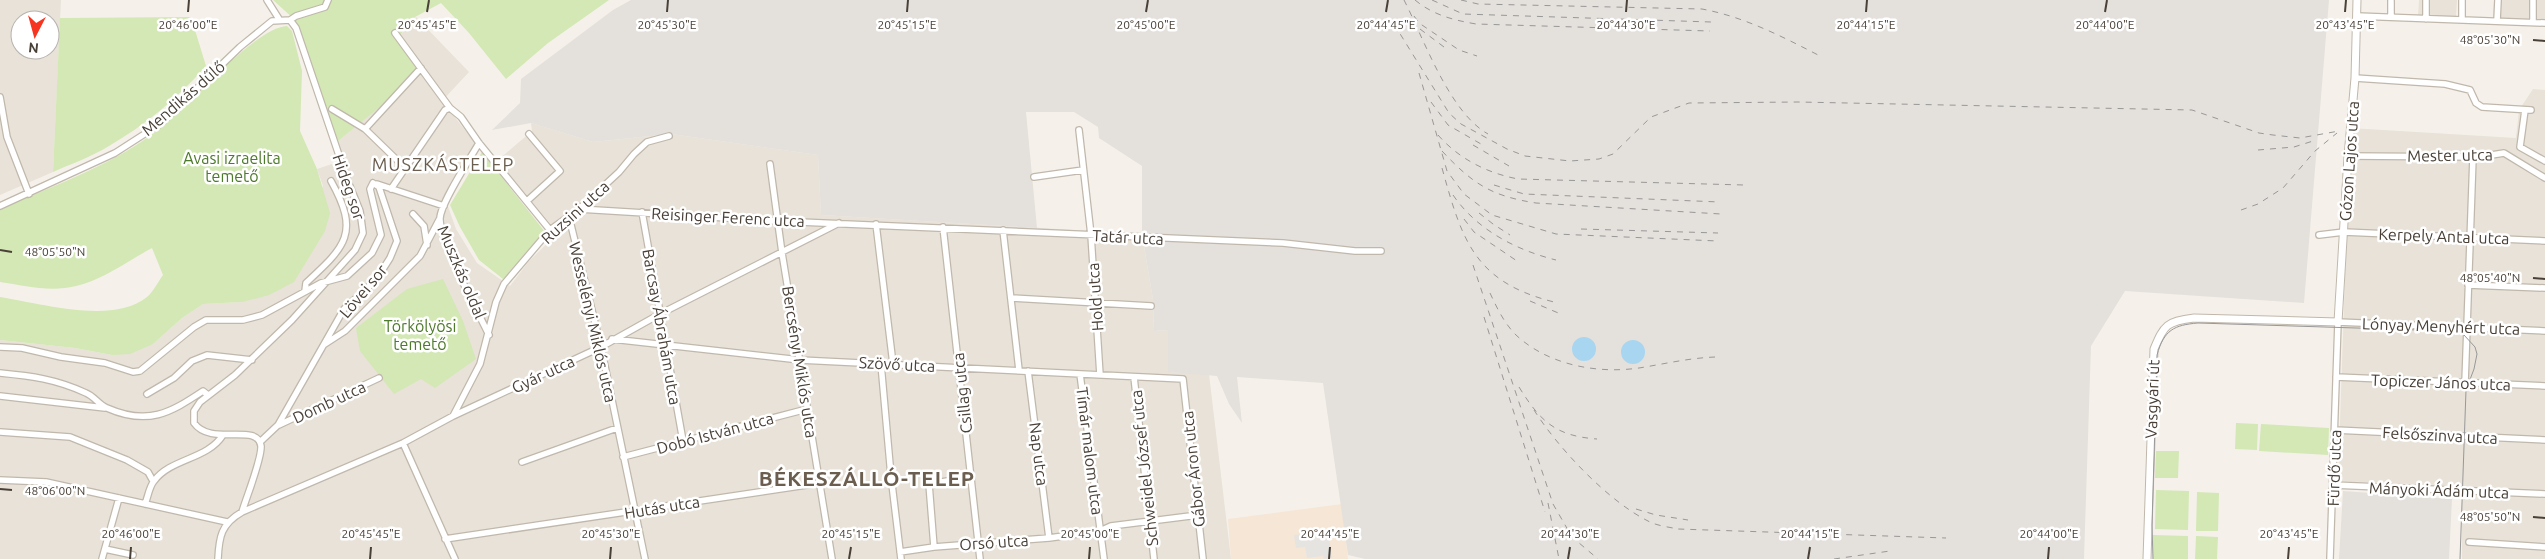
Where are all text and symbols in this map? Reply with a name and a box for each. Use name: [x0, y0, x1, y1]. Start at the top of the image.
north arrow: [10, 10, 60, 60]
text: 20°46'00"E: [159, 18, 218, 31]
text: 20°45'45"E: [398, 18, 457, 31]
text: 20°45'30"E: [638, 18, 697, 31]
text: 20°45'15"E: [878, 18, 937, 31]
text: 20°45'00"E: [1117, 18, 1176, 31]
text: 20°44'45"E: [1357, 18, 1416, 31]
text: 20°44'30"E: [1597, 18, 1656, 31]
text: 20°44'15"E: [1837, 18, 1896, 31]
text: 20°44'00"E: [2076, 18, 2135, 31]
text: 20°43'45"E: [2316, 18, 2375, 31]
text: 48°05'30"N: [2460, 33, 2520, 46]
text: N: [28, 39, 40, 56]
street label: Mendikás dűlő: [138, 57, 228, 139]
street label: Gózon Lajos utca: [2336, 100, 2362, 222]
street label: Mester utca: [2407, 145, 2493, 165]
park label: Avasi izraelita temető: [183, 149, 281, 185]
street label: Hideg sor: [329, 152, 369, 222]
district label: MUSZKÁSTELEP: [372, 153, 514, 174]
street label: Ruzsini utca: [537, 177, 613, 247]
street label: Reisinger Ferenc utca: [651, 204, 805, 230]
street label: Muszkás oldal: [434, 223, 490, 321]
street label: Kerpely Antal utca: [2378, 225, 2510, 247]
street label: Tatár utca: [1092, 226, 1164, 248]
street label: Wesselényi Miklós utca: [566, 240, 620, 404]
text: 48°05'50"N: [25, 245, 85, 258]
street label: Barcsay Ábrahám utca: [639, 247, 687, 407]
street label: Lövei sor: [336, 261, 390, 321]
street label: Hold utca: [1084, 262, 1106, 332]
text: 48°05'40"N: [2460, 271, 2520, 284]
street label: Bercsényi Miklós utca: [779, 285, 821, 439]
street label: Lónyay Menyhért utca: [2362, 314, 2520, 338]
park label: Törkölyösi temető: [384, 317, 456, 353]
street label: Gyár utca: [509, 352, 577, 396]
street label: Csillag utca: [949, 352, 975, 434]
street label: Szövő utca: [858, 353, 936, 375]
street label: Vasgyári út: [2142, 358, 2162, 439]
street label: Topiczer János utca: [2371, 371, 2511, 393]
street label: Domb utca: [290, 377, 368, 427]
street label: Tímár malom utca: [1073, 386, 1107, 516]
street label: Schweidel József utca: [1127, 389, 1161, 547]
street label: Dobó István utca: [655, 409, 775, 457]
street label: Gábor Áron utca: [1176, 410, 1208, 528]
street label: Nap utca: [1026, 421, 1052, 487]
street label: Felsőszinva utca: [2382, 423, 2498, 447]
street label: Fürdő utca: [2324, 429, 2344, 507]
district label: BÉKESZÁLLÓ-TELEP: [759, 466, 975, 490]
street label: Mányoki Ádám utca: [2369, 477, 2509, 501]
text: 48°06'00"N: [25, 484, 85, 497]
street label: Hutás utca: [623, 492, 701, 522]
text: 48°05'50"N: [2460, 510, 2520, 523]
text: 20°46'00"E: [102, 527, 161, 540]
text: 20°45'45"E: [342, 527, 401, 540]
text: 20°45'30"E: [582, 527, 641, 540]
text: 20°45'15"E: [822, 527, 881, 540]
text: 20°45'00"E: [1061, 527, 1120, 540]
text: 20°44'45"E: [1301, 527, 1360, 540]
text: 20°44'30"E: [1541, 527, 1600, 540]
text: 20°44'15"E: [1781, 527, 1840, 540]
text: 20°44'00"E: [2020, 527, 2079, 540]
text: 20°43'45"E: [2260, 527, 2319, 540]
street label: Orsó utca: [959, 531, 1029, 553]

